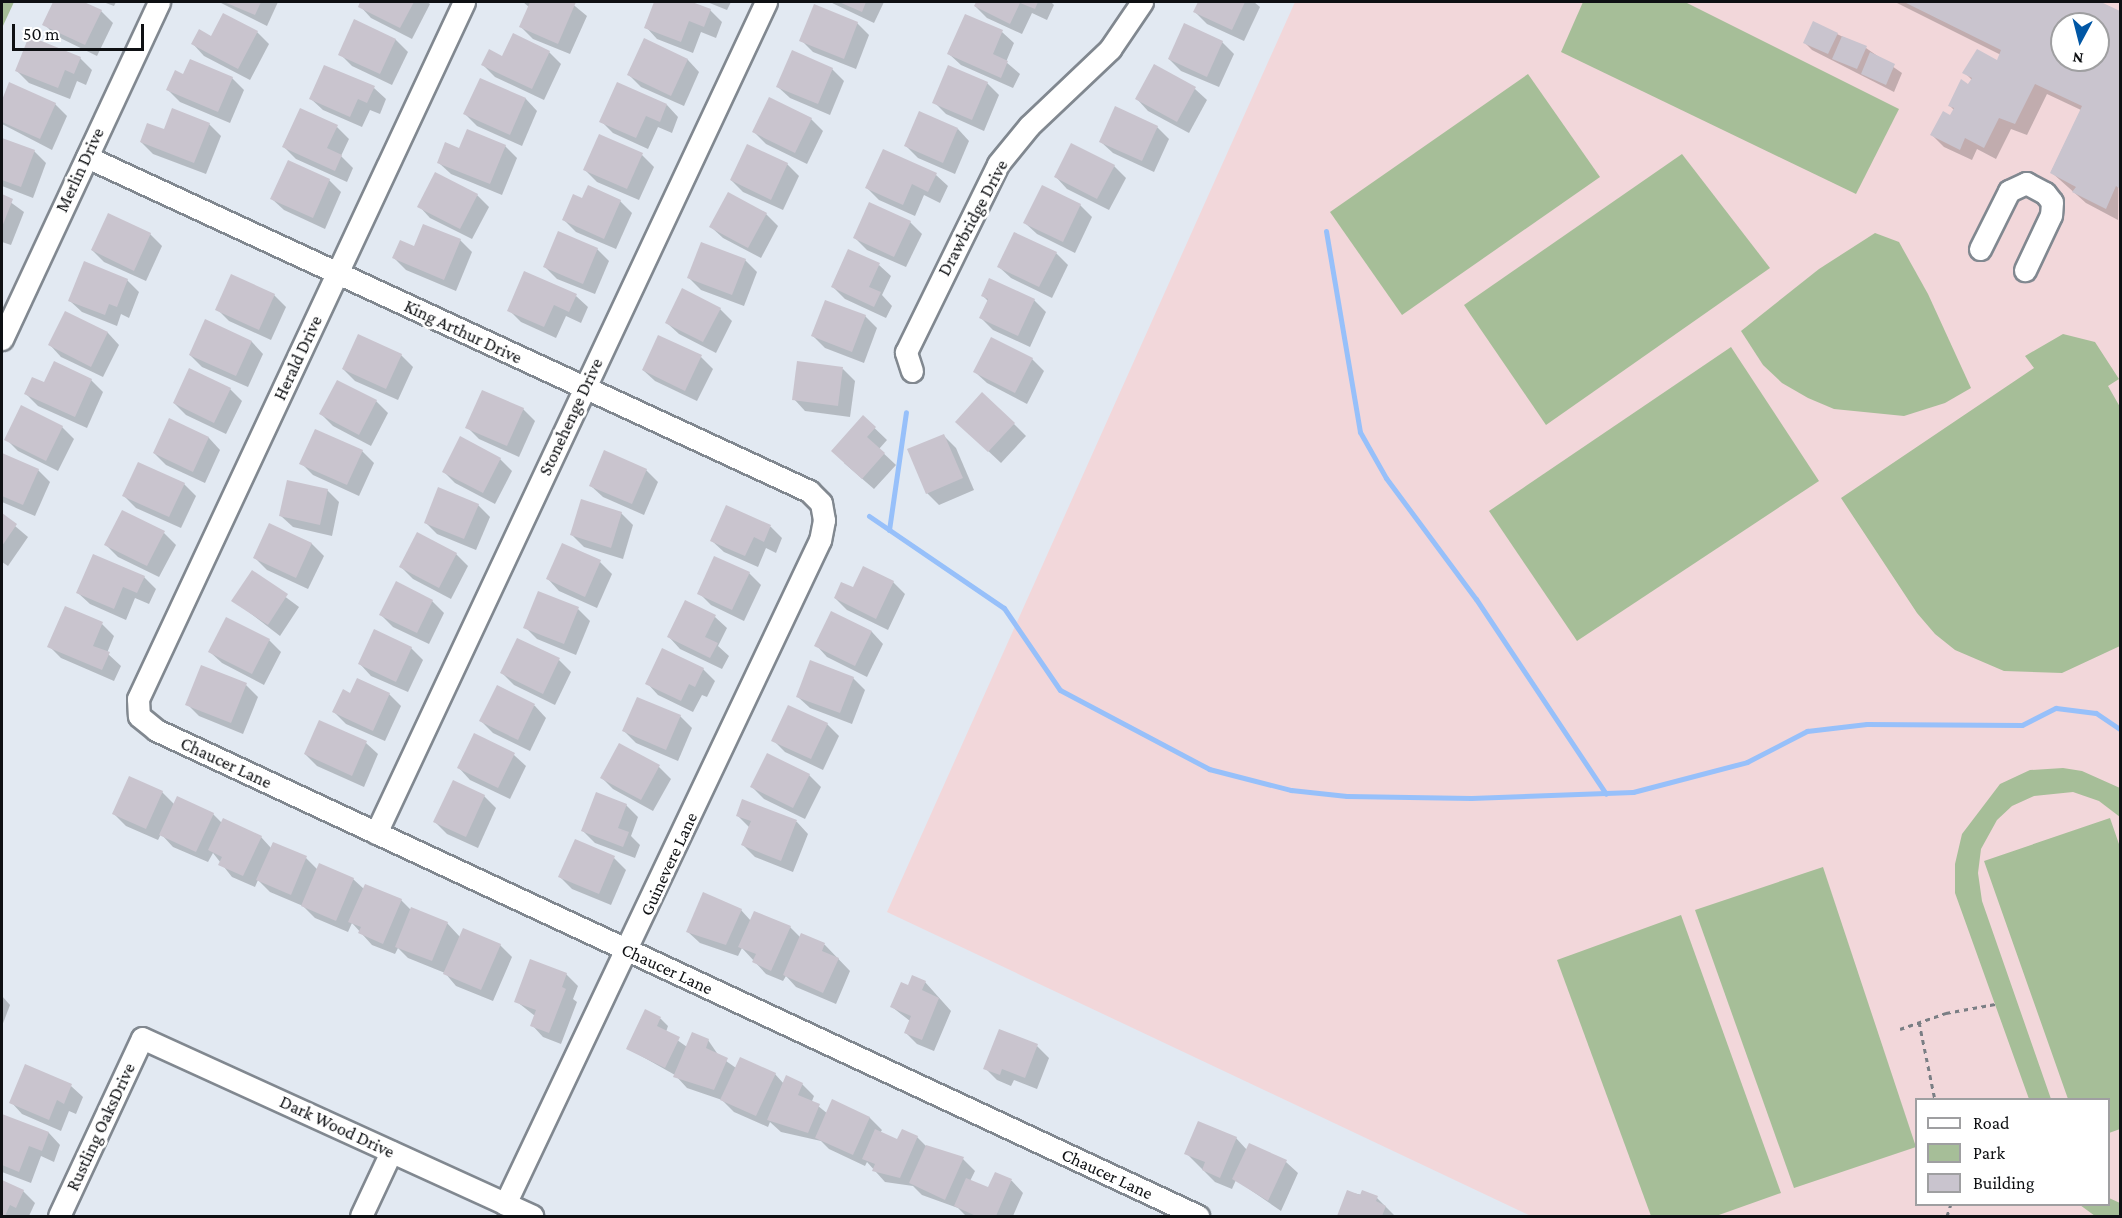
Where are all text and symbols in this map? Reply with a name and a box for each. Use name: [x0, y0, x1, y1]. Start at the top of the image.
scale bar: [15, 12, 147, 50]
north arrow: [2050, 12, 2110, 72]
text: 50 m: [23, 24, 60, 44]
text: N: [2072, 49, 2084, 67]
street label: Merlin Drive: [51, 124, 109, 216]
street label: Drawbridge Drive: [933, 156, 1013, 280]
street label: King Arthur Drive: [401, 295, 525, 369]
street label: Herald Drive: [269, 312, 327, 404]
street label: Stonehenge Drive: [534, 355, 608, 479]
street label: Chaucer Lane: [177, 732, 275, 794]
street label: Guinevere Lane: [636, 809, 702, 919]
street label: Chaucer Lane: [618, 938, 716, 1000]
street label: Rustling OaksDrive: [62, 1060, 140, 1194]
street label: Dark Wood Drive: [276, 1091, 398, 1163]
legend: [1915, 1098, 2110, 1206]
text: Road: [1973, 1113, 2010, 1133]
street label: Chaucer Lane: [1058, 1143, 1156, 1205]
text: Park: [1973, 1143, 2005, 1163]
text: Building: [1973, 1173, 2034, 1193]

